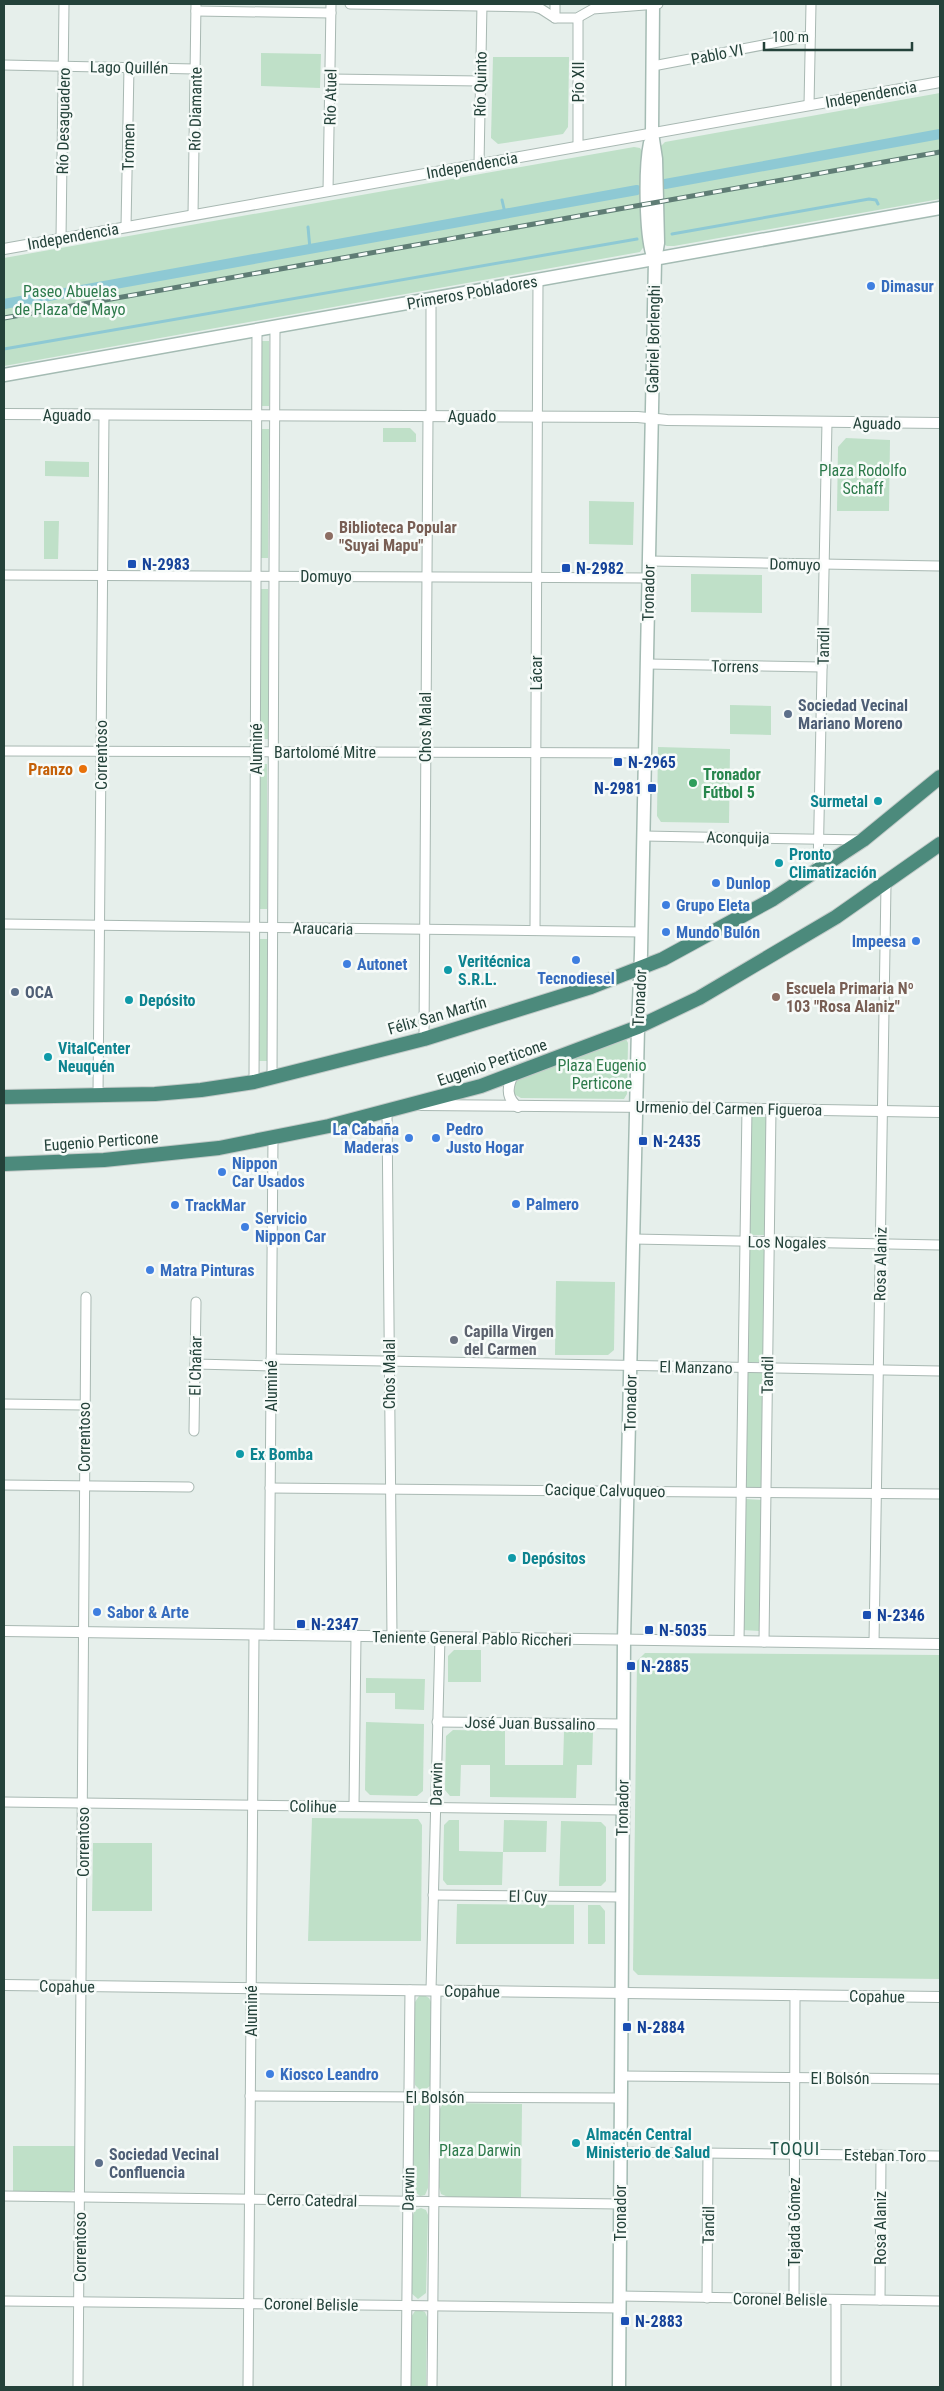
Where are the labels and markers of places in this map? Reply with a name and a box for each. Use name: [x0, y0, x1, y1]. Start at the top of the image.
place label: Dimasur: [881, 277, 934, 296]
marker: Dimasur: [865, 280, 877, 292]
place label: Biblioteca Popular "Suyai Mapu": [339, 518, 457, 555]
marker: Biblioteca Popular "Suyai Mapu": [323, 530, 335, 542]
place label: N-2983: [142, 555, 190, 574]
marker: N-2983: [126, 558, 138, 570]
place label: N-2982: [576, 559, 624, 578]
marker: N-2982: [560, 562, 572, 574]
place label: Sociedad Vecinal Mariano Moreno: [798, 696, 908, 733]
marker: Sociedad Vecinal Mariano Moreno: [782, 708, 794, 720]
place label: N-2965: [628, 753, 676, 772]
marker: N-2965: [612, 756, 624, 768]
place label: Pranzo: [28, 760, 73, 779]
marker: Pranzo: [77, 763, 89, 775]
place label: Tronador Fútbol 5: [703, 765, 761, 802]
marker: Tronador Fútbol 5: [687, 777, 699, 789]
place label: N-2981: [594, 779, 642, 798]
marker: N-2981: [646, 782, 658, 794]
place label: Surmetal: [810, 792, 868, 811]
marker: Surmetal: [872, 795, 884, 807]
place label: Pronto Climatización: [789, 845, 877, 882]
marker: Pronto Climatización: [773, 857, 785, 869]
place label: Dunlop: [726, 874, 771, 893]
marker: Dunlop: [710, 877, 722, 889]
place label: Grupo Eleta: [676, 896, 751, 915]
marker: Grupo Eleta: [660, 899, 672, 911]
place label: Mundo Bulón: [676, 923, 760, 942]
marker: Mundo Bulón: [660, 926, 672, 938]
place label: Impeesa: [852, 932, 906, 951]
marker: Impeesa: [910, 935, 922, 947]
place label: Veritécnica S.R.L.: [458, 952, 531, 989]
marker: Tecnodiesel: [570, 954, 582, 966]
place label: Autonet: [357, 955, 408, 974]
marker: Autonet: [341, 958, 353, 970]
marker: Veritécnica S.R.L.: [442, 964, 454, 976]
place label: Tecnodiesel: [537, 969, 615, 988]
place label: Escuela Primaria Nº 103 "Rosa Alaniz": [786, 979, 914, 1016]
place label: OCA: [25, 983, 54, 1002]
marker: OCA: [9, 986, 21, 998]
place label: Depósito: [139, 991, 196, 1010]
marker: Escuela Primaria Nº 103 "Rosa Alaniz": [770, 991, 782, 1003]
marker: Depósito: [123, 994, 135, 1006]
place label: VitalCenter Neuquén: [58, 1039, 130, 1076]
marker: VitalCenter Neuquén: [42, 1051, 54, 1063]
place label: La Cabaña Maderas: [333, 1120, 399, 1157]
place label: Pedro Justo Hogar: [446, 1120, 524, 1157]
marker: La Cabaña Maderas: [403, 1132, 415, 1144]
marker: Pedro Justo Hogar: [430, 1132, 442, 1144]
place label: N-2435: [653, 1132, 701, 1151]
marker: N-2435: [637, 1135, 649, 1147]
place label: Nippon Car Usados: [232, 1154, 305, 1191]
marker: Nippon Car Usados: [216, 1166, 228, 1178]
place label: Palmero: [526, 1195, 579, 1214]
place label: TrackMar: [185, 1196, 246, 1215]
marker: Palmero: [510, 1198, 522, 1210]
marker: TrackMar: [169, 1199, 181, 1211]
place label: Servicio Nippon Car: [255, 1209, 326, 1246]
marker: Servicio Nippon Car: [239, 1221, 251, 1233]
place label: Matra Pinturas: [160, 1261, 255, 1280]
marker: Matra Pinturas: [144, 1264, 156, 1276]
place label: Capilla Virgen del Carmen: [464, 1322, 554, 1359]
marker: Capilla Virgen del Carmen: [448, 1334, 460, 1346]
place label: Ex Bomba: [250, 1445, 314, 1464]
marker: Ex Bomba: [234, 1448, 246, 1460]
place label: Depósitos: [522, 1549, 586, 1568]
marker: Depósitos: [506, 1552, 518, 1564]
place label: Sabor & Arte: [107, 1603, 189, 1622]
marker: Sabor & Arte: [91, 1606, 103, 1618]
place label: N-2346: [877, 1606, 925, 1625]
marker: N-2346: [861, 1609, 873, 1621]
place label: N-2347: [311, 1615, 359, 1634]
marker: N-2347: [295, 1618, 307, 1630]
place label: N-5035: [659, 1621, 707, 1640]
marker: N-5035: [643, 1624, 655, 1636]
place label: N-2885: [641, 1657, 689, 1676]
marker: N-2885: [625, 1660, 637, 1672]
place label: N-2884: [637, 2018, 685, 2037]
marker: N-2884: [621, 2021, 633, 2033]
place label: Kiosco Leandro: [280, 2065, 379, 2084]
marker: Kiosco Leandro: [264, 2068, 276, 2080]
place label: Almacén Central Ministerio de Salud: [586, 2125, 710, 2162]
marker: Almacén Central Ministerio de Salud: [570, 2137, 582, 2149]
place label: Sociedad Vecinal Confluencia: [109, 2145, 219, 2182]
marker: Sociedad Vecinal Confluencia: [93, 2157, 105, 2169]
place label: N-2883: [635, 2312, 683, 2331]
marker: N-2883: [619, 2315, 631, 2327]

